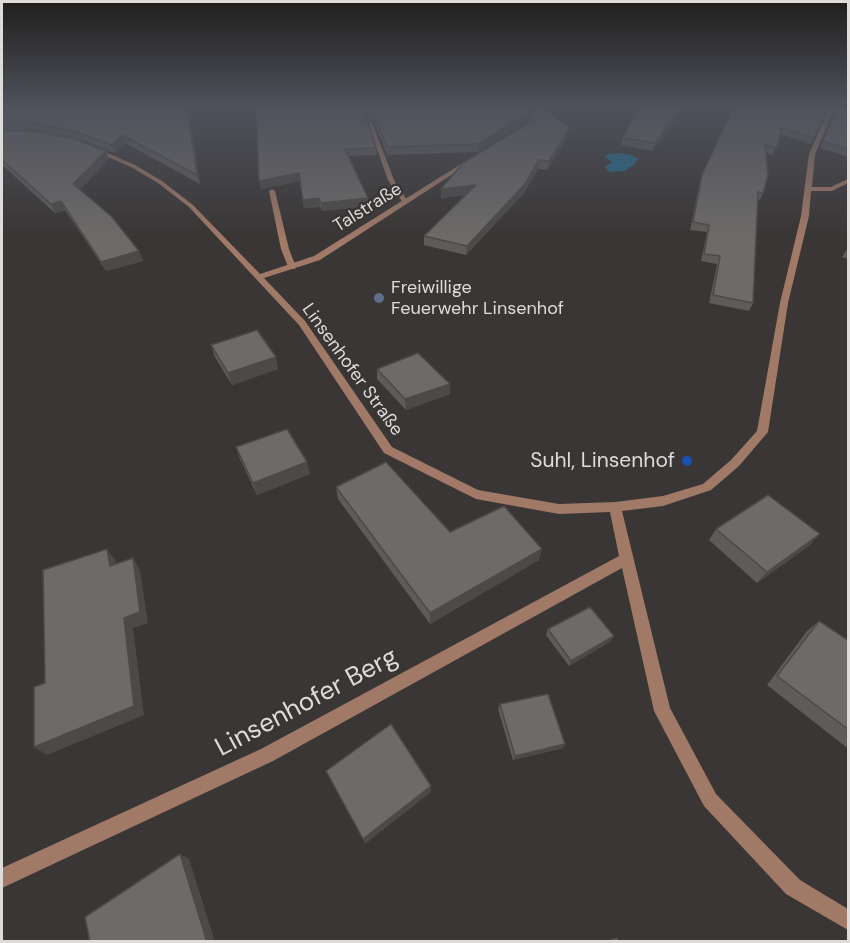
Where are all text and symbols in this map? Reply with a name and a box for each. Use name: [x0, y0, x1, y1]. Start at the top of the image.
street label: Talstraße: [330, 179, 406, 237]
place label: Freiwillige Feuerwehr Linsenhof: [391, 277, 564, 320]
marker: Freiwillige Feuerwehr Linsenhof: [372, 291, 386, 305]
street label: Linsenhofer Straße: [297, 300, 407, 440]
place label: Suhl, Linsenhof: [530, 448, 675, 474]
marker: Suhl, Linsenhof: [680, 454, 694, 468]
street label: Linsenhofer Berg: [211, 642, 403, 764]

